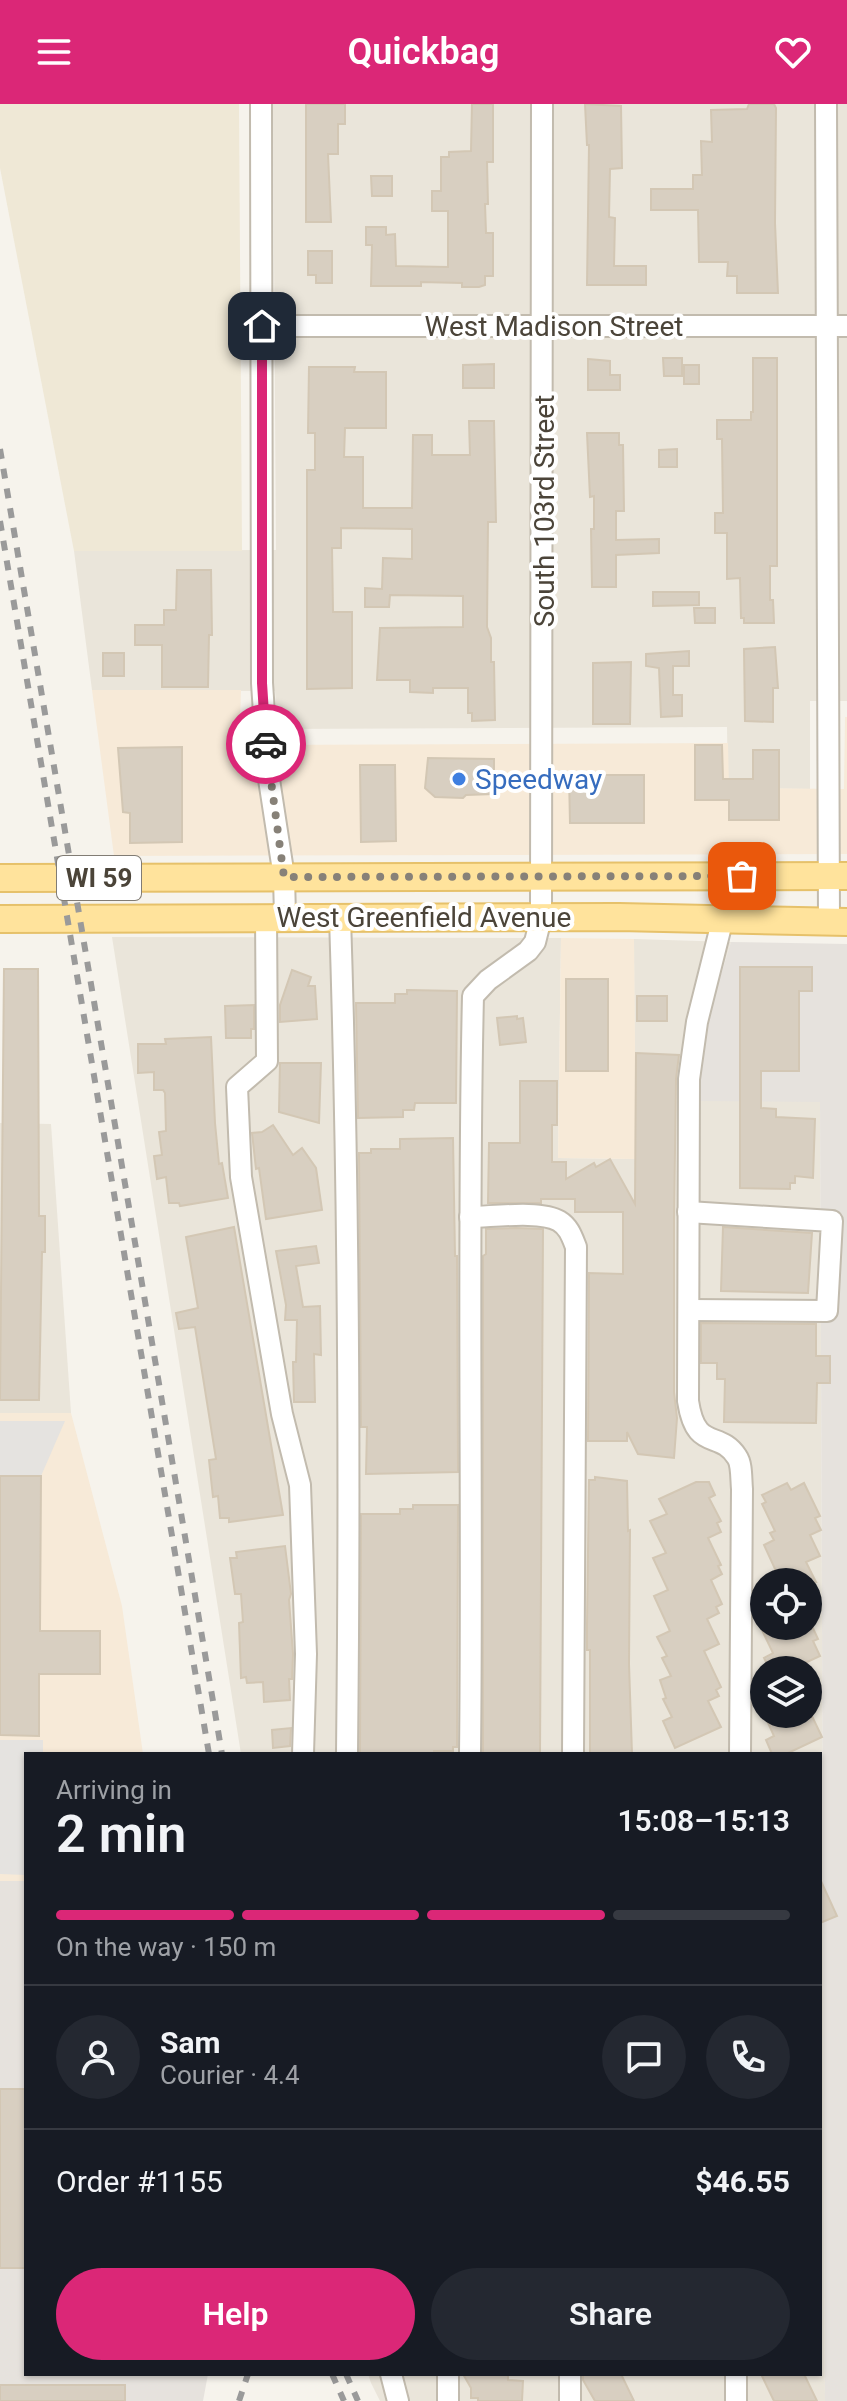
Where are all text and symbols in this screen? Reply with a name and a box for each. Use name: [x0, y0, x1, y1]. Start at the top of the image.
icon: menu: [32, 30, 76, 74]
icon: heart: [771, 30, 815, 74]
text: Quickbag: [347, 31, 500, 73]
pin: [228, 292, 296, 360]
icon: home: [240, 304, 284, 348]
street label: West Madison Street: [425, 310, 683, 343]
street label: South 103rd Street: [528, 395, 561, 627]
courier: [226, 704, 306, 784]
icon: car: [244, 722, 288, 766]
place label: Speedway: [475, 763, 602, 796]
marker: Speedway: [450, 770, 468, 788]
pin: [708, 842, 776, 910]
icon: bag: [720, 854, 764, 898]
road number: WI 59: [57, 856, 141, 900]
street label: West Greenfield Avenue: [277, 901, 571, 934]
map controls: [750, 1568, 822, 1728]
button: locate: [750, 1568, 822, 1640]
button: layers: [750, 1656, 822, 1728]
text: Arriving in: [56, 1775, 172, 1805]
text: 15:08–15:13: [617, 1803, 790, 1838]
text: 2 min: [56, 1804, 186, 1865]
text: On the way · 150 m: [56, 1932, 276, 1962]
button: person: [56, 2015, 140, 2099]
button: chat: [602, 2015, 686, 2099]
button: phone: [706, 2015, 790, 2099]
text: Sam: [160, 2025, 221, 2060]
text: Courier · 4.4: [160, 2060, 300, 2090]
text: Order #1155: [56, 2164, 223, 2199]
text: $46.55: [695, 2164, 790, 2199]
button: Help: [56, 2268, 415, 2360]
button: Share: [431, 2268, 790, 2360]

